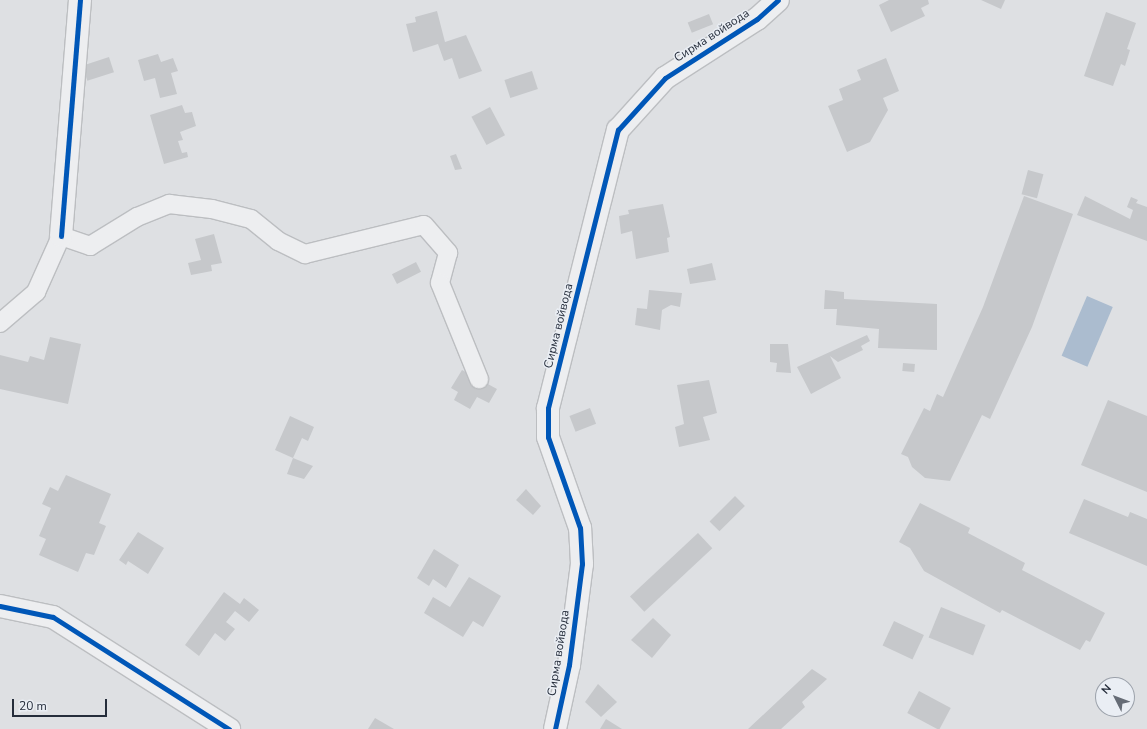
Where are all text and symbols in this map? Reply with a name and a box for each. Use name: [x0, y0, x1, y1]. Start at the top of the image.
street label: Сирма войвода: [672, 6, 752, 66]
street label: Сирма войвода: [541, 282, 577, 370]
street label: Сирма войвода: [545, 609, 573, 697]
north arrow: [1095, 677, 1135, 717]
text: N: [1098, 681, 1115, 697]
scale bar: [14, 691, 109, 717]
text: 20 m: [19, 698, 47, 714]

